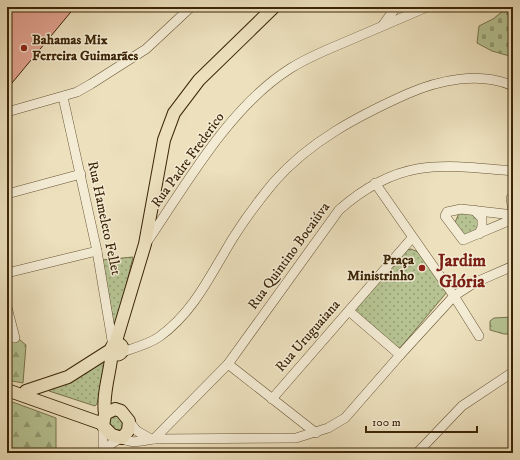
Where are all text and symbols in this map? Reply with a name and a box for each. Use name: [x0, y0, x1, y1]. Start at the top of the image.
place label: Bahamas Mix Ferreira Guimarães: [32, 31, 139, 65]
marker: Bahamas Mix Ferreira Guimarães: [19, 43, 29, 53]
street label: Rua Padre Frederico: [147, 109, 229, 211]
street label: Rua Hameleto Fellet: [83, 159, 125, 277]
street label: Rua Quintino Bocaiúva: [244, 199, 334, 313]
district label: Jardim Glória: [436, 250, 487, 293]
place label: Praça Ministrinho: [347, 251, 415, 285]
marker: Praça Ministrinho: [417, 263, 427, 273]
street label: Rua Uruguaiana: [272, 296, 344, 376]
scale bar: [366, 408, 477, 434]
text: 100 m: [372, 415, 401, 430]

